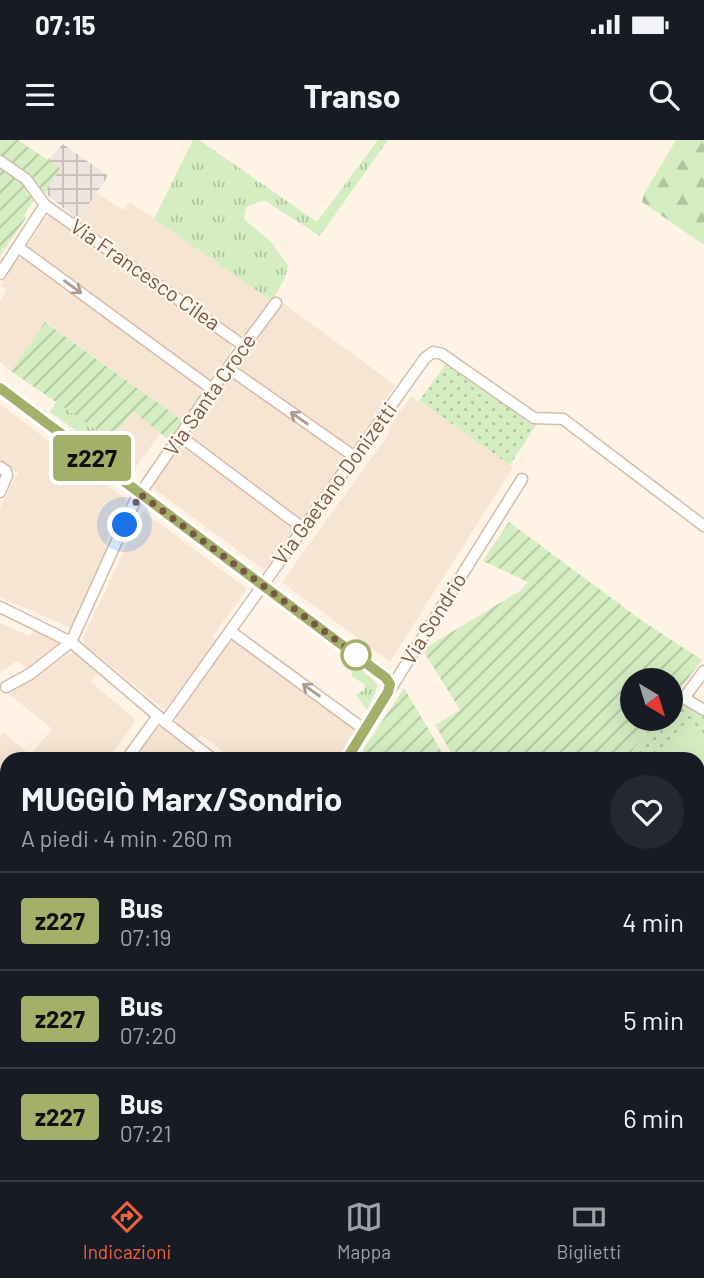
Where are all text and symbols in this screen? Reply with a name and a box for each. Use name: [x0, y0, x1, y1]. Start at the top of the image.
text: 07:15: [35, 9, 95, 40]
icon: menu: [21, 76, 59, 114]
text: Transo: [303, 76, 401, 114]
icon: search: [645, 76, 683, 114]
street label: Via Francesco Cilea: [66, 213, 226, 335]
one-way arrow: [63, 280, 82, 294]
street label: Via Santa Croce: [157, 328, 260, 460]
street label: Via Gaetano Donizetti: [267, 397, 401, 569]
one-way arrow: [290, 411, 309, 425]
line badge: z227: [43, 435, 141, 481]
text: z227: [67, 443, 117, 472]
your location: [107, 507, 142, 542]
street label: Via Sondrio: [395, 568, 471, 669]
unlabelled marker: [341, 640, 371, 670]
north arrow: [620, 668, 682, 732]
map controls: [620, 668, 683, 731]
one-way arrow: [302, 682, 320, 697]
button: heart: [610, 775, 684, 849]
text: MUGGIÒ Marx/Sondrio: [21, 778, 342, 818]
text: A piedi · 4 min · 260 m: [21, 824, 232, 852]
text: Bus: [120, 892, 163, 923]
text: z227: [35, 906, 85, 935]
text: 4 min: [622, 906, 684, 937]
text: 07:19: [120, 923, 172, 951]
text: Bus: [120, 990, 163, 1021]
text: z227: [35, 1004, 85, 1033]
text: 5 min: [623, 1004, 684, 1035]
text: 07:20: [120, 1021, 177, 1049]
text: Bus: [120, 1088, 163, 1119]
text: z227: [35, 1102, 85, 1131]
text: 6 min: [623, 1102, 684, 1133]
text: 07:21: [120, 1119, 172, 1147]
tab: Indicazioni: [83, 1198, 171, 1263]
tab: Mappa: [337, 1198, 391, 1263]
tab: Biglietti: [556, 1198, 621, 1263]

